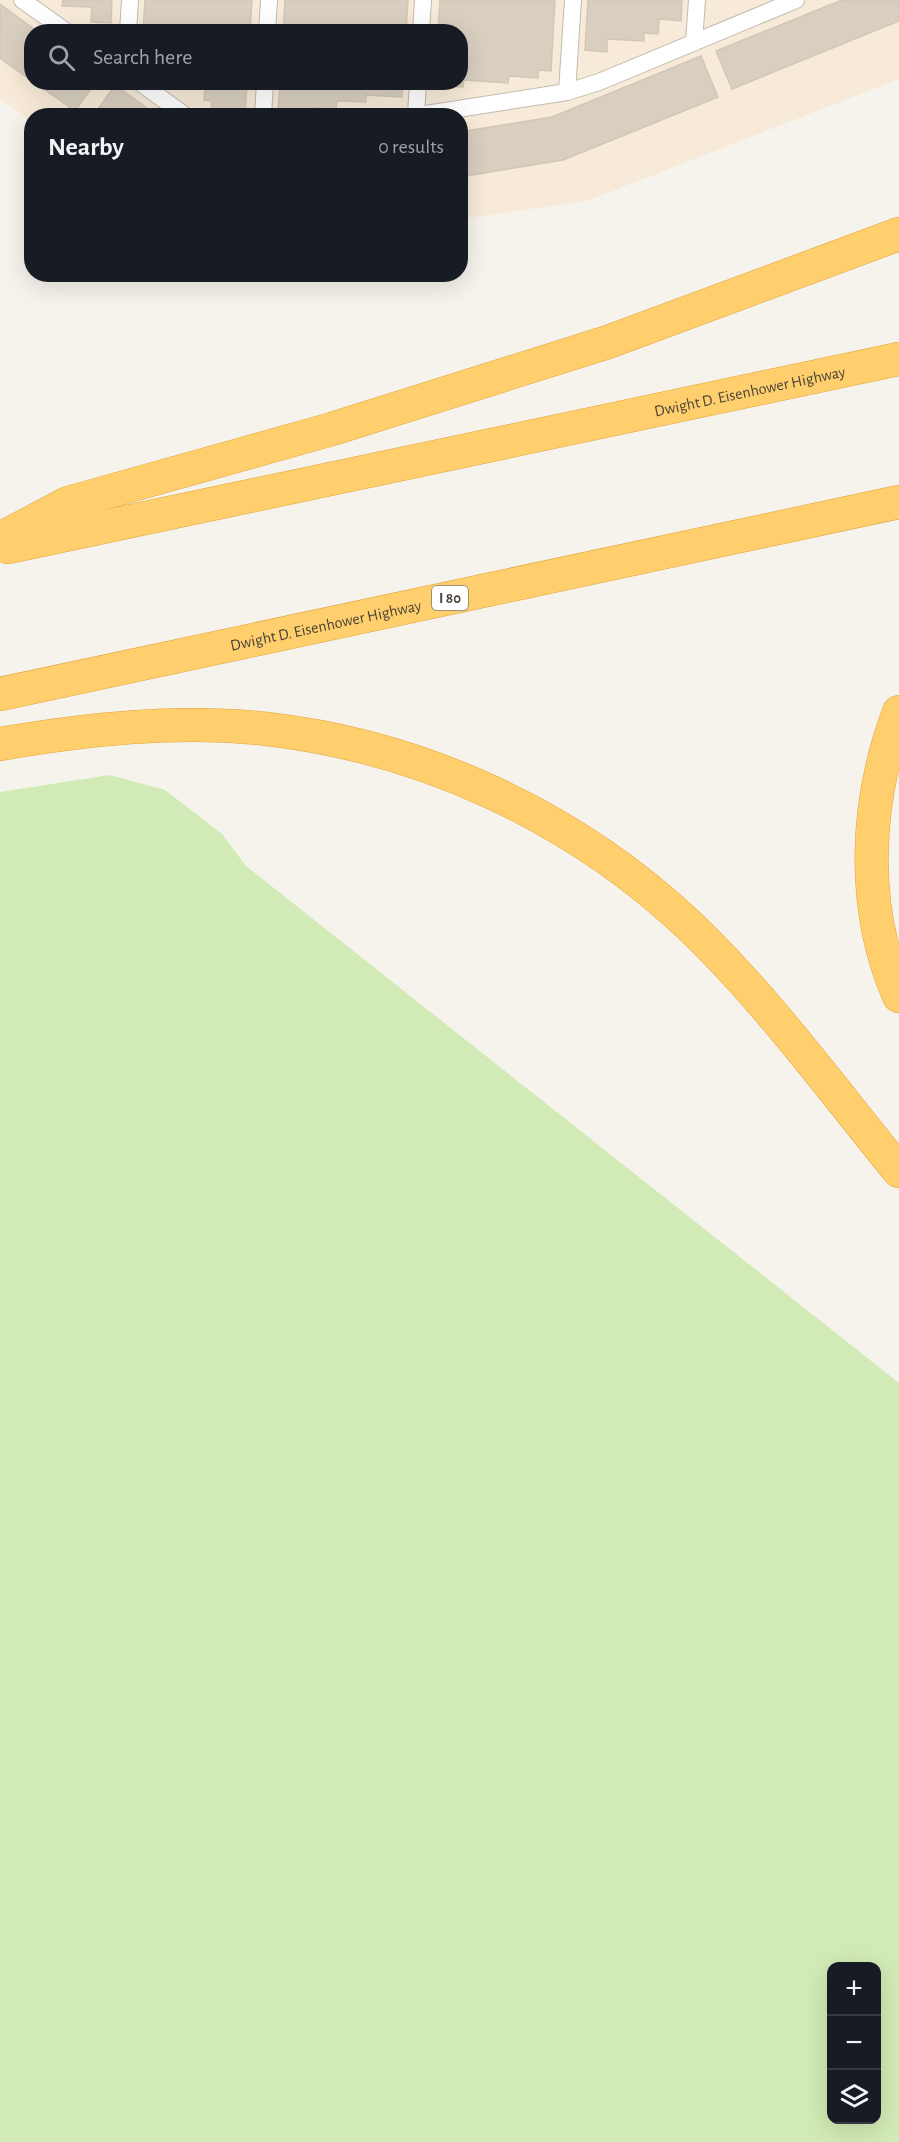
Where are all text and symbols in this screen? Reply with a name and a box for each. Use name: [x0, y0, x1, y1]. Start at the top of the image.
search box: [24, 24, 468, 90]
icon: search: [45, 41, 78, 74]
text: Search here: [93, 46, 192, 68]
text: Nearby: [48, 134, 124, 160]
text: 0 results: [378, 137, 444, 157]
street label: Dwight D. Eisenhower Highway: [653, 364, 847, 419]
road number: I 80: [432, 586, 468, 610]
street label: Dwight D. Eisenhower Highway: [229, 597, 423, 654]
map controls: [827, 1962, 881, 2124]
button: +: [827, 1962, 881, 2016]
button: −: [827, 2016, 881, 2070]
button: layers: [827, 2070, 881, 2124]

